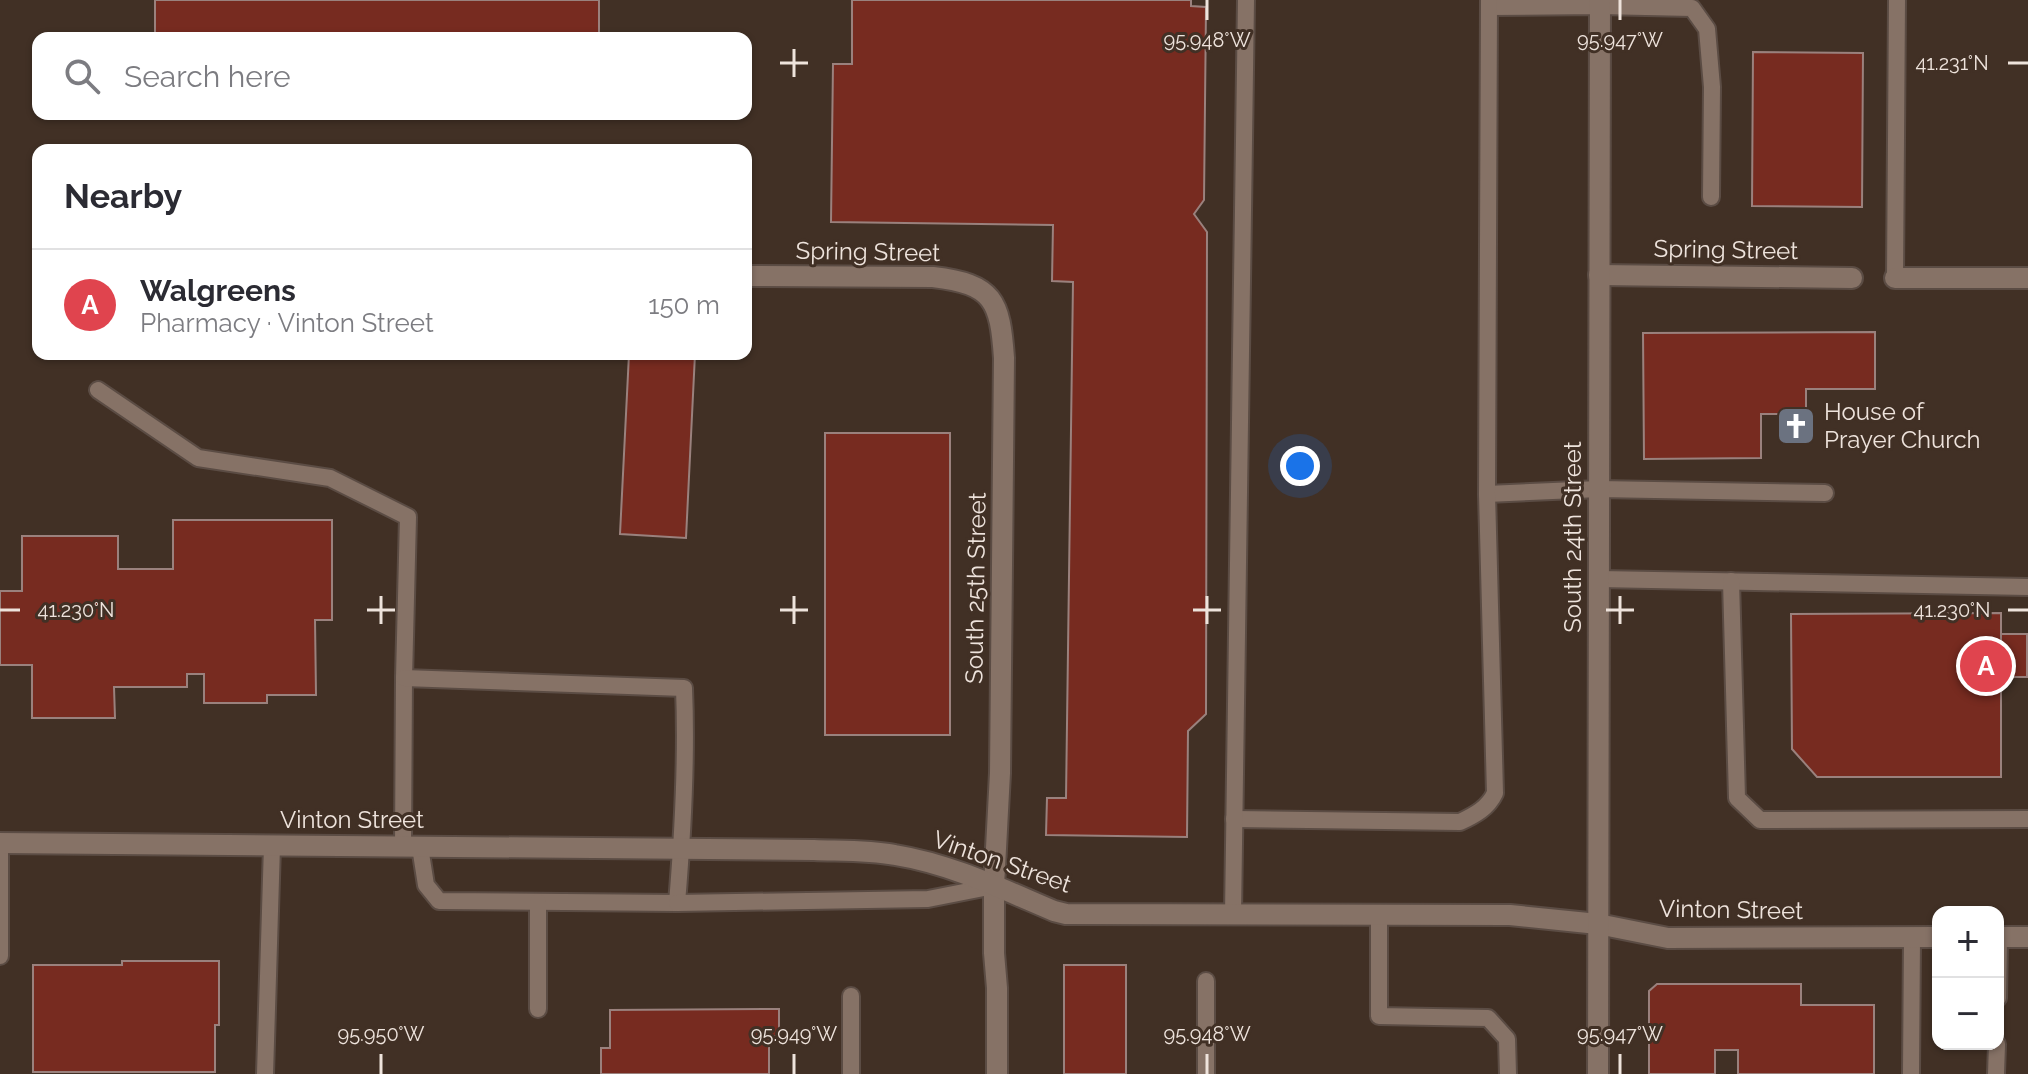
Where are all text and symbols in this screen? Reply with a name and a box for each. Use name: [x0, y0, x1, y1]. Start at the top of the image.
text: 95.948°W: [1163, 28, 1251, 52]
text: 95.947°W: [1577, 28, 1663, 52]
search box: [32, 32, 752, 120]
text: 41.231°N: [1915, 51, 1989, 75]
icon: search: [60, 54, 104, 98]
text: Search here: [124, 59, 291, 94]
text: Nearby: [64, 176, 182, 216]
street label: Spring Street: [1654, 234, 1799, 265]
street label: Spring Street: [796, 236, 941, 267]
text: Walgreens: [140, 273, 296, 308]
text: A: [81, 290, 99, 320]
text: 150 m: [648, 290, 720, 320]
text: Pharmacy · Vinton Street: [140, 308, 434, 338]
place label: House of Prayer Church: [1824, 397, 1981, 454]
church icon: House of Prayer Church: [1775, 405, 1817, 447]
street label: South 24th Street: [1558, 441, 1587, 633]
your location: [1280, 446, 1320, 486]
street label: South 25th Street: [959, 492, 992, 684]
text: 41.230°N: [38, 598, 114, 622]
text: 41.230°N: [1914, 598, 1990, 622]
pin: A: [1960, 636, 2012, 696]
street label: Vinton Street: [280, 805, 424, 834]
street label: Vinton Street: [929, 824, 1075, 899]
street label: Vinton Street: [1659, 894, 1803, 925]
map controls: [1932, 906, 2004, 1050]
button: +: [1932, 906, 2004, 978]
button: −: [1932, 978, 2004, 1050]
text: 95.950°W: [337, 1022, 425, 1046]
text: 95.949°W: [751, 1022, 837, 1046]
text: 95.948°W: [1163, 1022, 1251, 1046]
text: 95.947°W: [1577, 1022, 1663, 1046]

